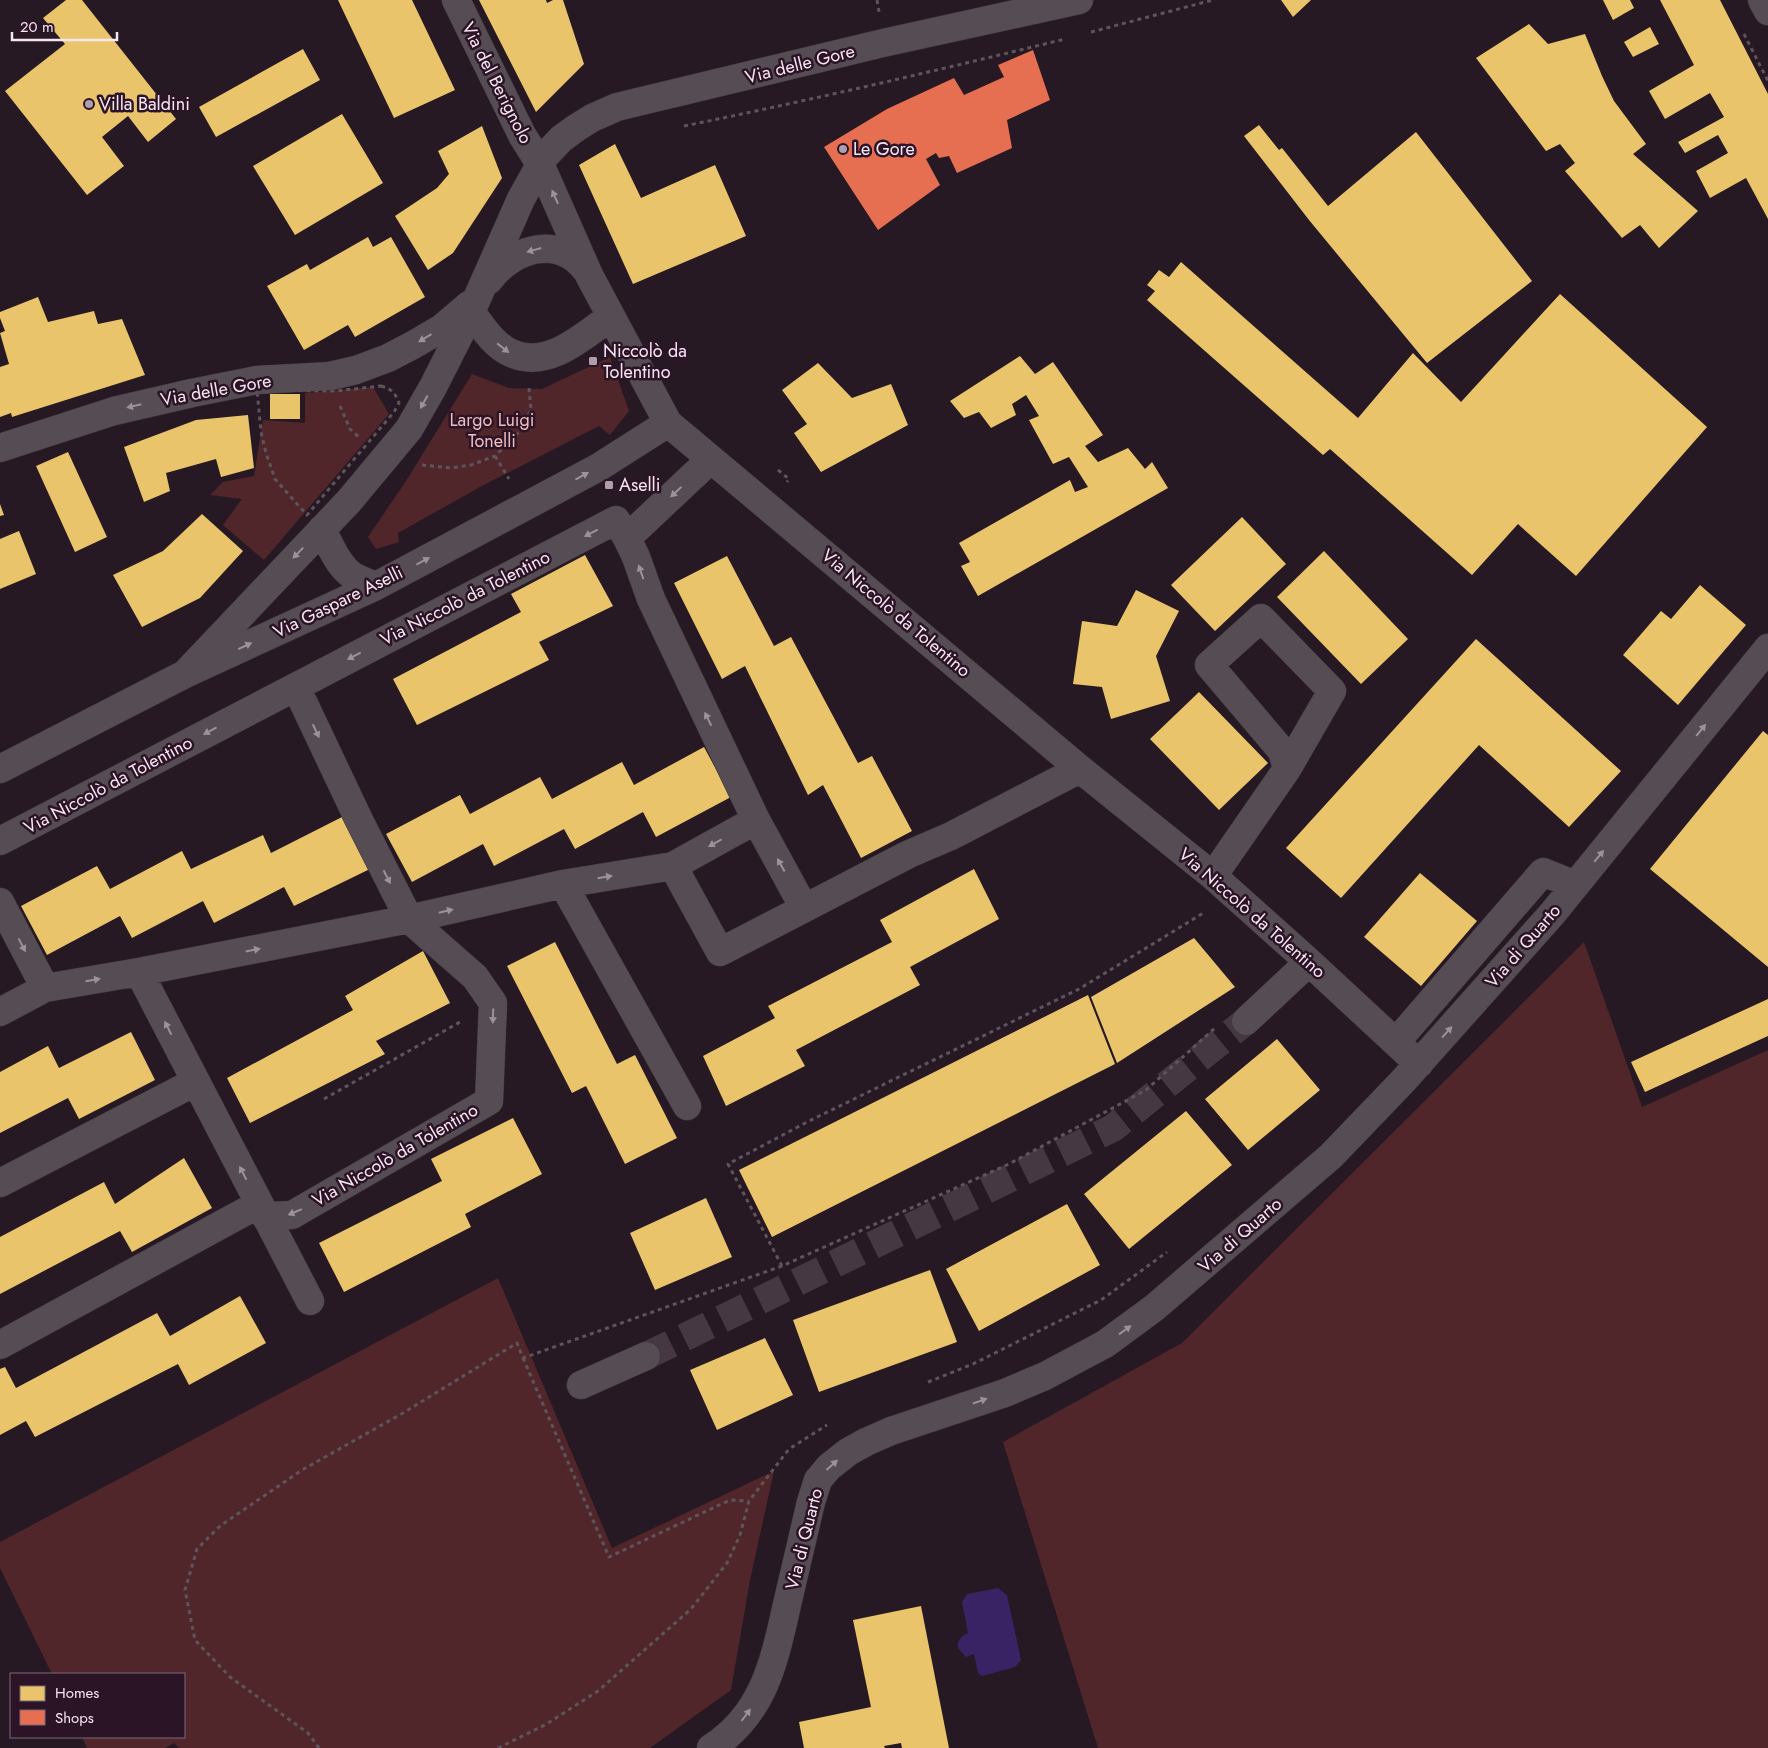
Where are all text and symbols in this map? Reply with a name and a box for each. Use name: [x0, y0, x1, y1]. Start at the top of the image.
scale bar: [12, 10, 118, 42]
text: 20 m: [20, 16, 54, 38]
street label: Via del Berignolo: [455, 18, 539, 148]
street label: Via delle Gore: [742, 38, 858, 90]
place label: Villa Baldini: [99, 91, 190, 117]
marker: Villa Baldini: [83, 98, 95, 110]
place label: Le Gore: [853, 136, 915, 162]
marker: Le Gore: [837, 143, 849, 155]
one-way arrow: [550, 190, 558, 204]
one-way arrow: [526, 246, 541, 254]
one-way arrow: [419, 333, 432, 342]
place label: Niccolò da Tolentino: [603, 338, 687, 385]
one-way arrow: [496, 343, 510, 353]
marker: Niccolò da Tolentino: [587, 355, 599, 367]
street label: Via delle Gore: [159, 367, 273, 413]
one-way arrow: [420, 394, 428, 409]
one-way arrow: [126, 402, 141, 410]
park label: Largo Luigi Tonelli: [450, 407, 534, 454]
one-way arrow: [575, 472, 590, 480]
place label: Aselli: [619, 472, 660, 498]
marker: Aselli: [603, 479, 615, 491]
one-way arrow: [670, 486, 682, 498]
one-way arrow: [584, 529, 598, 537]
street label: Via Niccolò da Tolentino: [816, 543, 976, 683]
street label: Via Niccolò da Tolentino: [376, 544, 555, 652]
one-way arrow: [293, 547, 305, 559]
one-way arrow: [416, 557, 431, 565]
street label: Via Gaspare Aselli: [269, 559, 407, 645]
one-way arrow: [637, 564, 644, 579]
one-way arrow: [238, 642, 252, 650]
one-way arrow: [346, 652, 361, 660]
one-way arrow: [704, 712, 713, 727]
one-way arrow: [313, 724, 321, 738]
one-way arrow: [1696, 724, 1707, 737]
one-way arrow: [203, 727, 217, 735]
street label: Via Niccolò da Tolentino: [19, 729, 197, 840]
one-way arrow: [707, 839, 722, 847]
street label: Via Niccolò da Tolentino: [1173, 842, 1331, 984]
one-way arrow: [1593, 850, 1604, 863]
one-way arrow: [777, 858, 785, 872]
one-way arrow: [383, 870, 391, 884]
one-way arrow: [598, 873, 614, 881]
street label: Via di Quarto: [1479, 898, 1567, 994]
one-way arrow: [439, 907, 454, 915]
one-way arrow: [18, 938, 27, 951]
one-way arrow: [245, 945, 261, 953]
one-way arrow: [85, 975, 101, 983]
one-way arrow: [488, 1008, 496, 1024]
one-way arrow: [164, 1021, 172, 1035]
one-way arrow: [1441, 1027, 1453, 1039]
street label: Via Niccolò da Tolentino: [307, 1097, 483, 1213]
one-way arrow: [239, 1166, 247, 1180]
street label: Via di Quarto: [1192, 1191, 1288, 1279]
one-way arrow: [288, 1208, 302, 1216]
one-way arrow: [1118, 1324, 1131, 1335]
one-way arrow: [973, 1397, 988, 1405]
one-way arrow: [825, 1460, 838, 1471]
street label: Via di Quarto: [779, 1485, 829, 1592]
legend: [10, 1673, 185, 1738]
text: Homes: [55, 1682, 99, 1704]
text: Shops: [55, 1707, 94, 1729]
one-way arrow: [741, 1709, 752, 1722]

